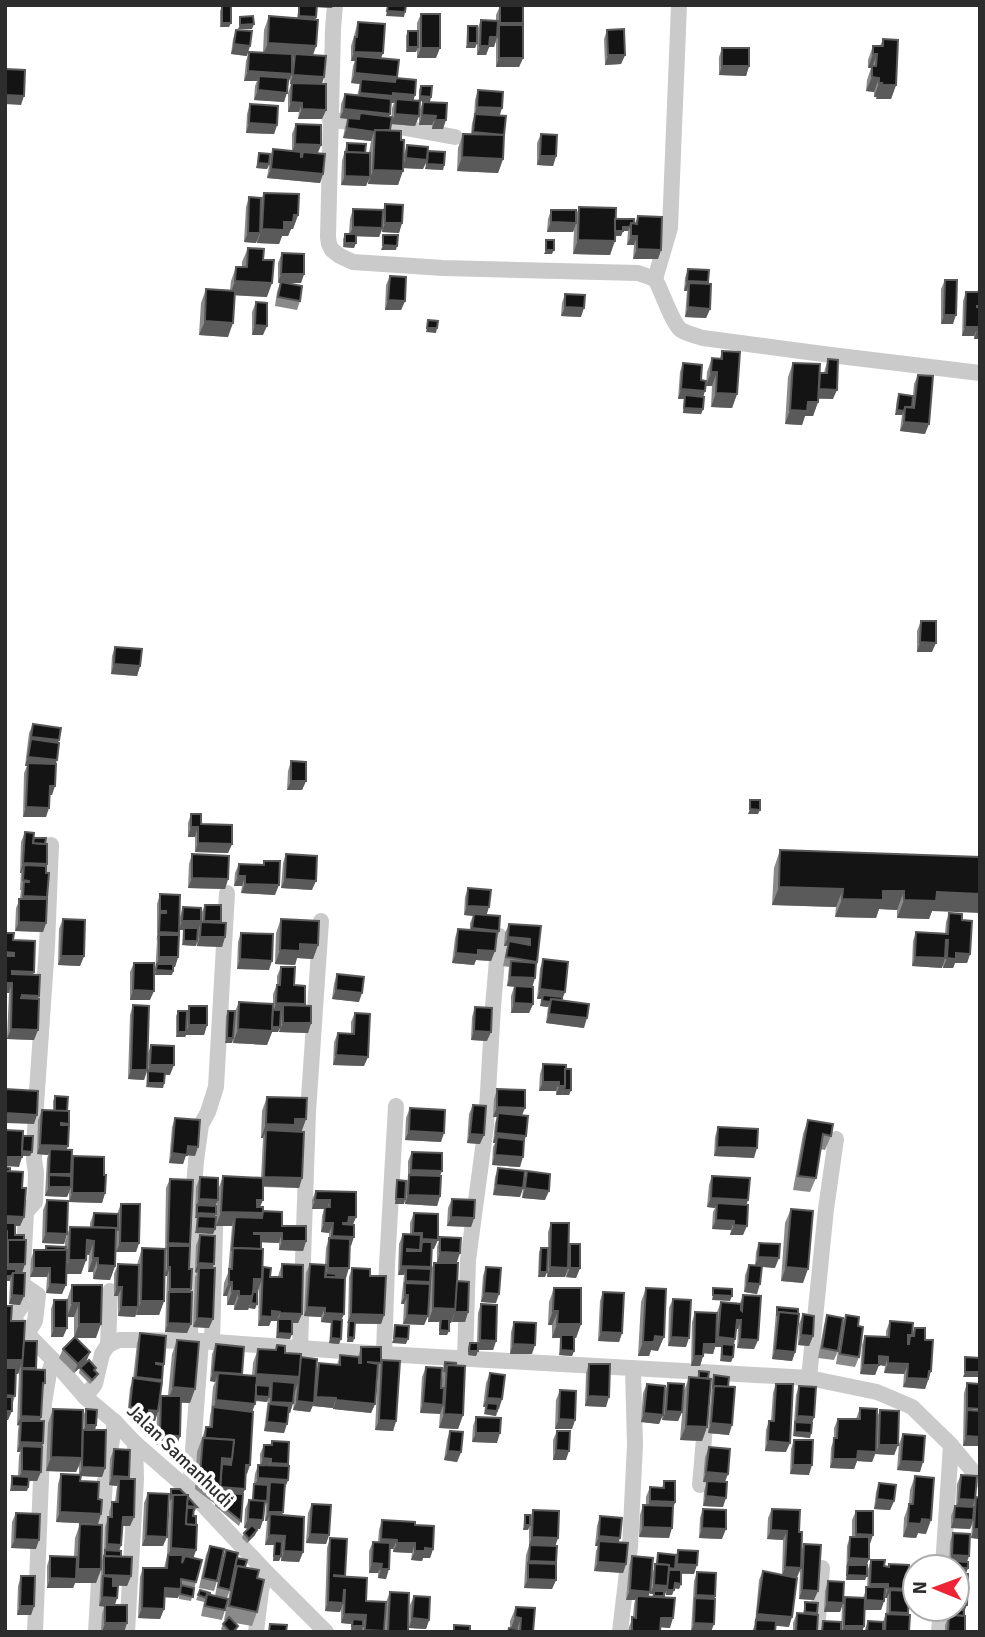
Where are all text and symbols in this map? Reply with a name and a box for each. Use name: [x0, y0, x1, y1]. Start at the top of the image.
street label: Jalan Samanhudi: [122, 1399, 238, 1513]
north arrow: [901, 1553, 971, 1623]
text: N: [908, 1581, 932, 1595]

